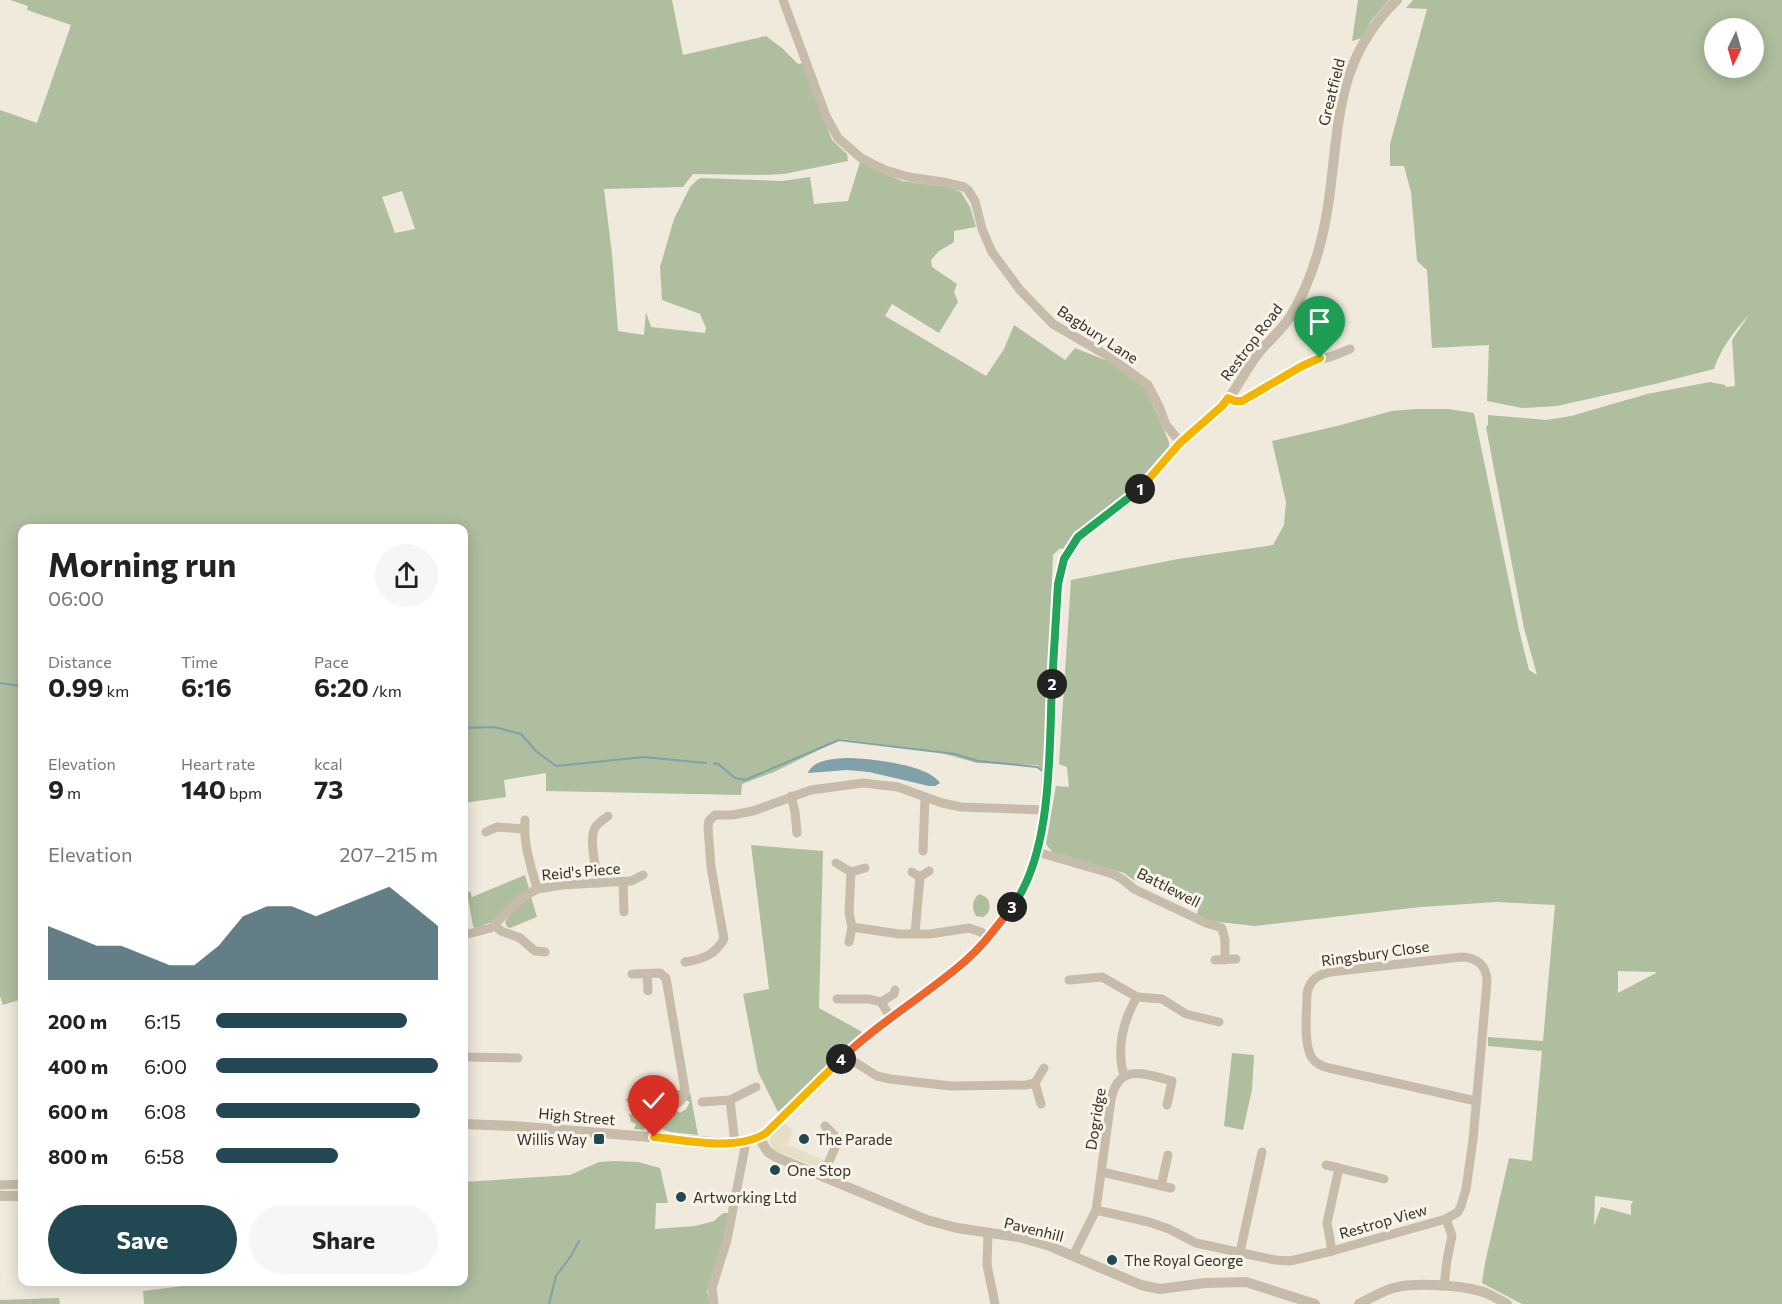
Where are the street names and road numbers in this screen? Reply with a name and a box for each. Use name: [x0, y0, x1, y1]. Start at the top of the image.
street label: Greatfield: [1314, 56, 1348, 128]
street label: Restrop Road: [1216, 300, 1286, 384]
street label: Bagbury Lane: [1054, 301, 1142, 367]
street label: Reid's Piece: [541, 859, 621, 883]
street label: Battlewell: [1134, 863, 1204, 911]
street label: Ringsbury Close: [1320, 936, 1430, 969]
street label: Dogridge: [1081, 1087, 1109, 1151]
street label: High Street: [538, 1104, 616, 1128]
street label: Restrop View: [1337, 1200, 1429, 1242]
street label: Pavenhill: [1002, 1213, 1066, 1245]

